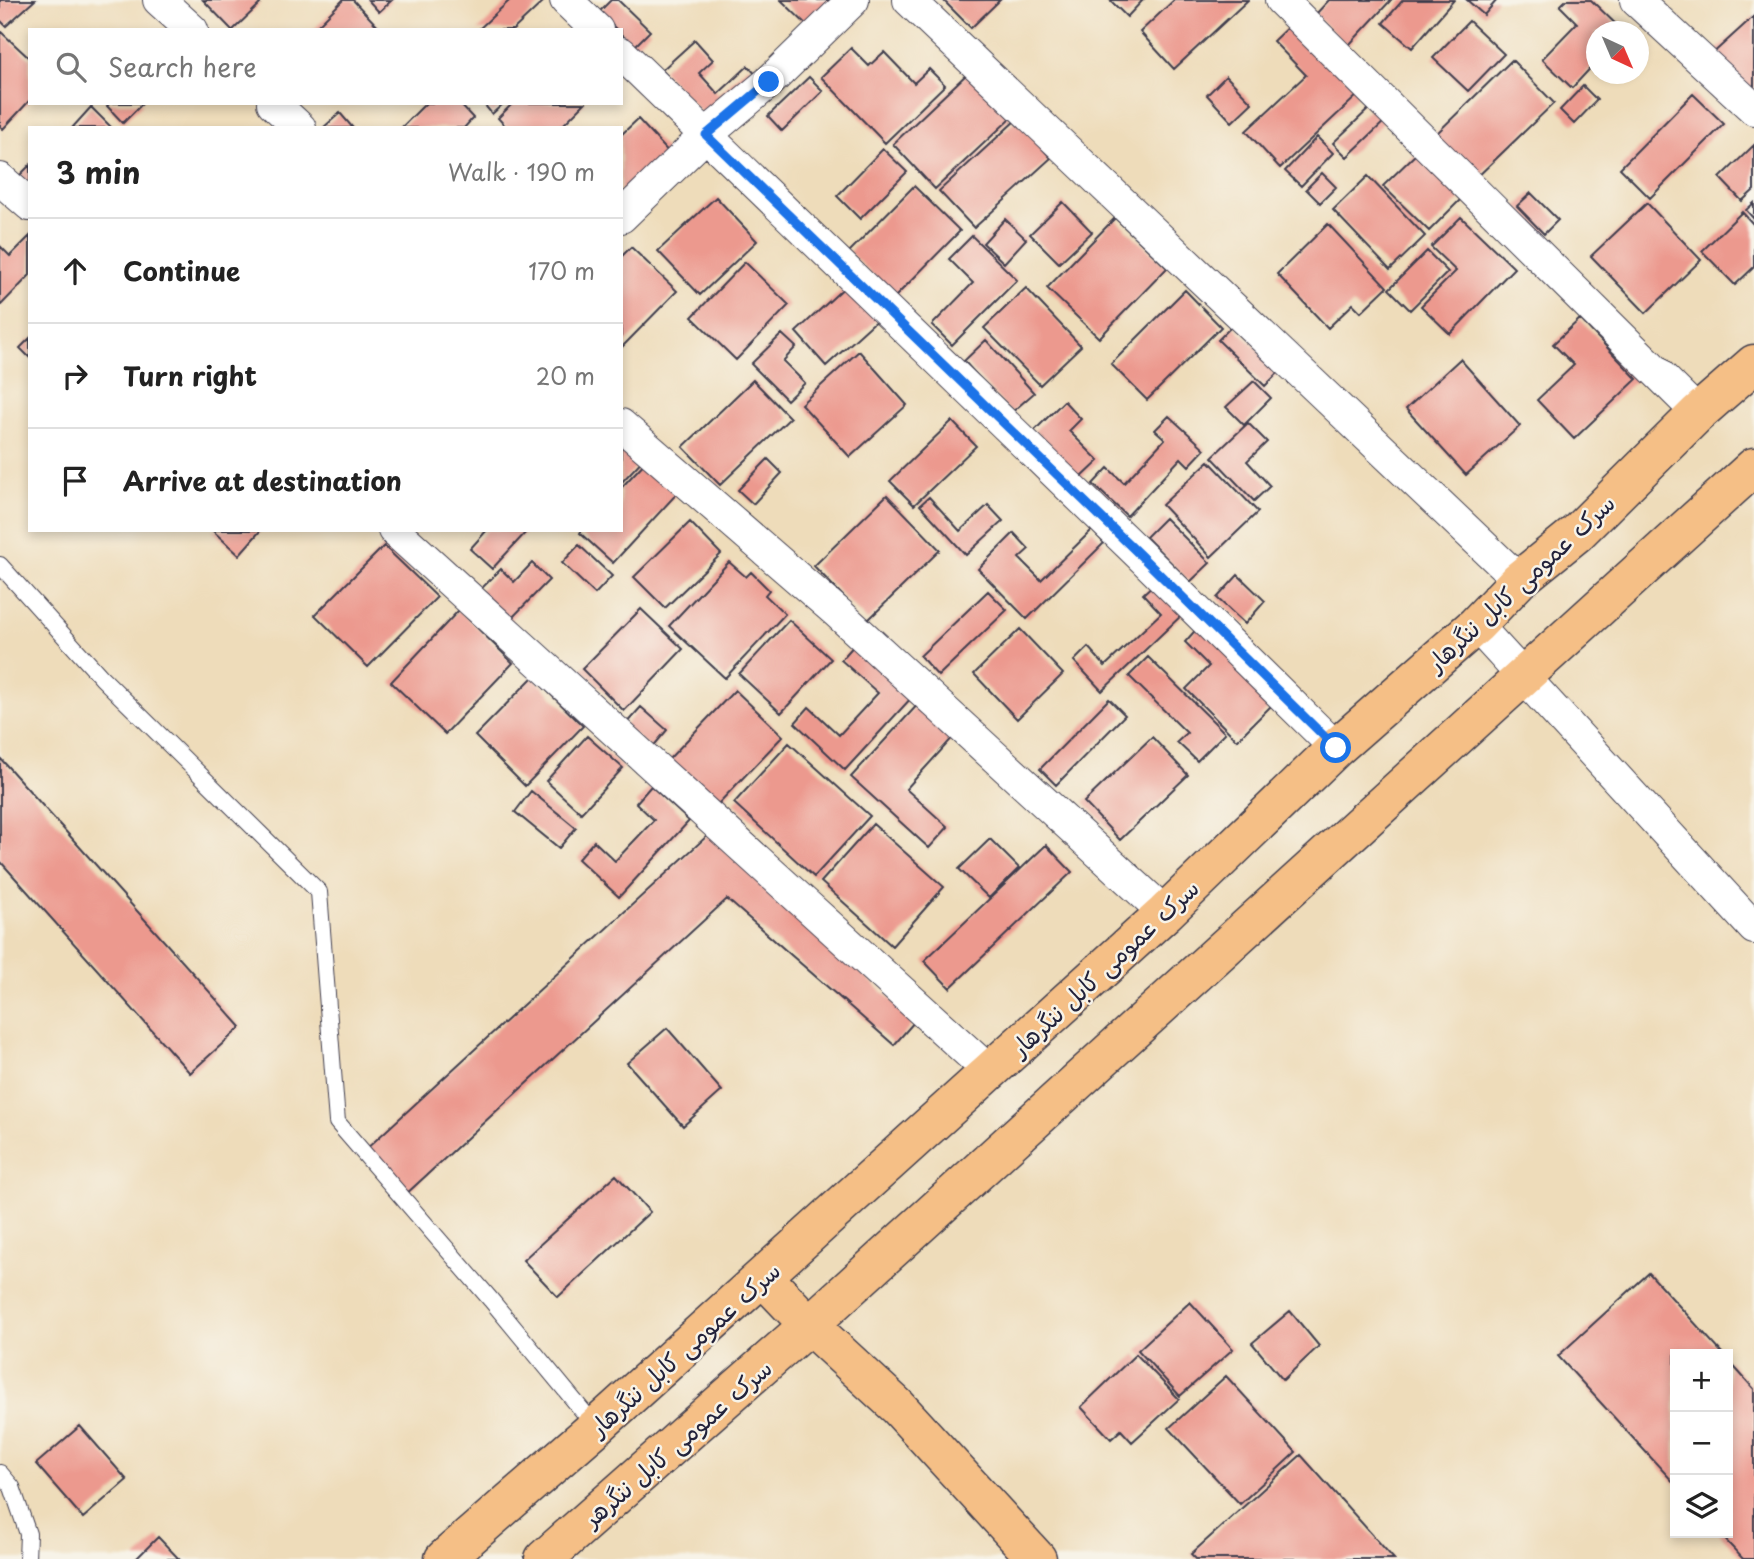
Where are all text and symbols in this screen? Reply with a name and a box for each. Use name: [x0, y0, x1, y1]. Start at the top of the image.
north arrow: [1586, 21, 1649, 84]
search box: [28, 28, 623, 105]
text: Search here: [108, 47, 257, 86]
icon: search: [52, 48, 90, 86]
route end: [753, 66, 784, 97]
text: 3 min: [56, 149, 141, 194]
text: Walk · 190 m: [448, 154, 595, 189]
text: Continue: [123, 251, 240, 290]
icon: ahead: [56, 252, 94, 290]
text: 170 m: [528, 253, 595, 288]
text: Turn right: [123, 356, 257, 395]
icon: right: [56, 357, 94, 395]
text: 20 m: [536, 358, 595, 393]
text: Arrive at destination: [123, 461, 402, 500]
icon: arrive: [56, 462, 94, 500]
street label: سرک عمومی کابل ننگرهار: [1416, 485, 1622, 681]
route start: [1320, 732, 1351, 763]
street label: سرک عمومی کابل ننگرهار: [1000, 870, 1206, 1066]
street label: سرک عمومی کابل ننگرهار: [579, 1252, 788, 1445]
map controls: [1670, 1349, 1733, 1538]
button: +: [1670, 1349, 1733, 1412]
street label: سرک عمومی کابل ننگرهر: [573, 1350, 779, 1536]
button: −: [1670, 1412, 1733, 1475]
button: layers: [1670, 1475, 1733, 1538]

